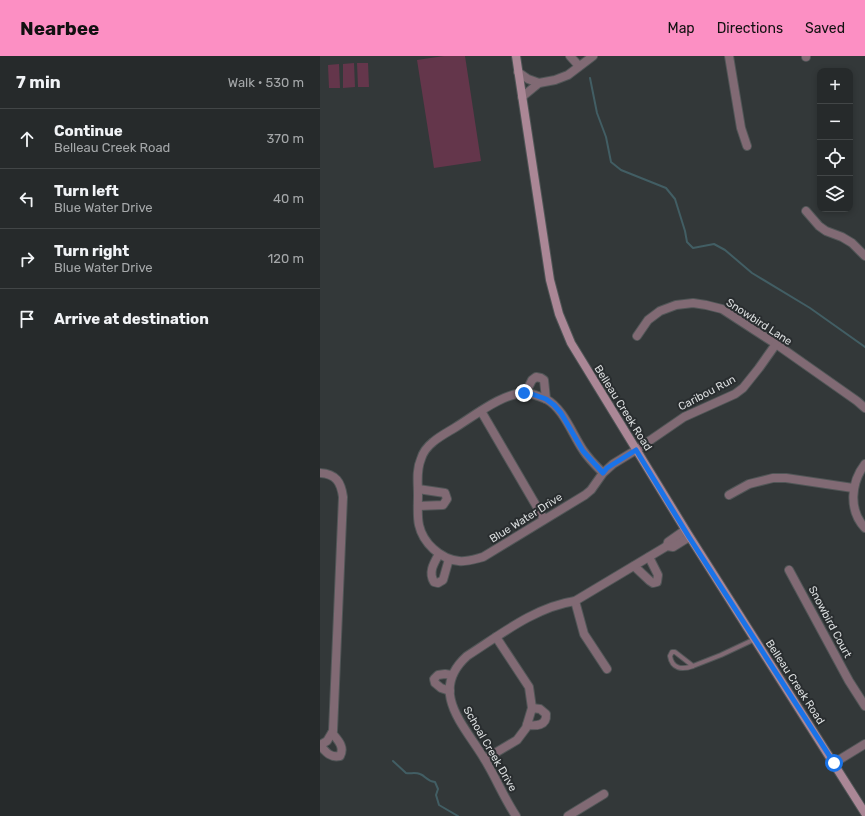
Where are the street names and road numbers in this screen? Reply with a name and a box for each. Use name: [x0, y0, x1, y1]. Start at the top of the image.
street label: Snowbird Lane: [724, 296, 794, 348]
street label: Belleau Creek Road: [591, 363, 655, 453]
street label: Caribou Run: [676, 372, 738, 414]
street label: Blue Water Drive: [487, 490, 565, 546]
street label: Snowbird Court: [806, 584, 855, 661]
street label: Belleau Creek Road: [763, 637, 827, 727]
street label: Schoal Creek Drive: [460, 704, 520, 794]

